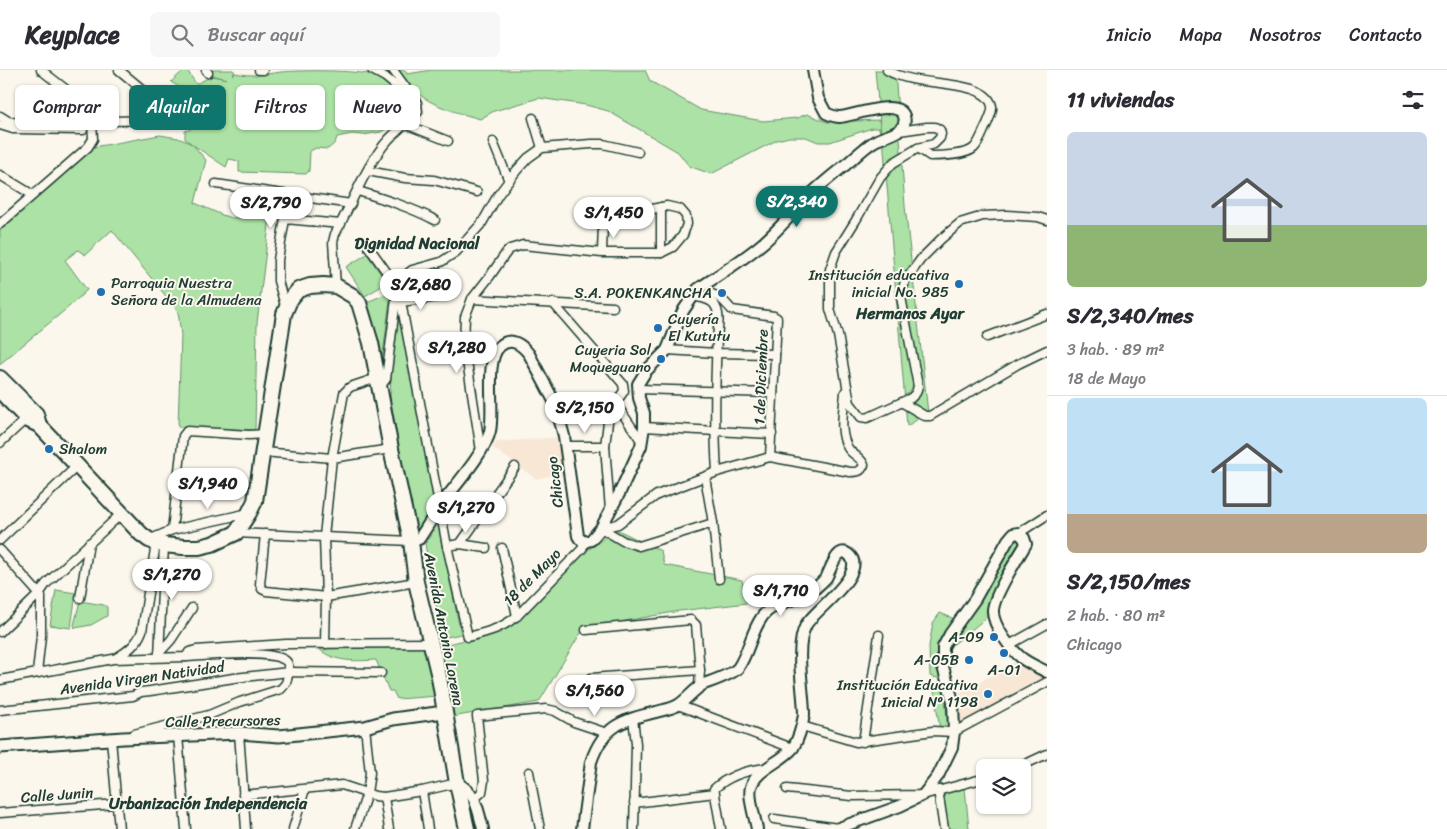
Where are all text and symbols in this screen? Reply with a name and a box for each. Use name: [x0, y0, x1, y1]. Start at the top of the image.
search box: [150, 12, 500, 57]
text: Keyplace: [25, 14, 120, 56]
text: Buscar aquí: [208, 18, 304, 51]
text: Inicio: [1107, 19, 1152, 51]
text: Mapa: [1180, 19, 1222, 51]
text: Nosotros: [1250, 19, 1321, 51]
text: Contacto: [1349, 19, 1422, 51]
icon: search: [168, 21, 196, 49]
text: 11 viviendas: [1067, 81, 1174, 119]
chip: Comprar: [15, 85, 119, 130]
chip: Alquilar: [129, 85, 226, 130]
chip: Filtros: [236, 85, 325, 130]
chip: Nuevo: [335, 85, 420, 130]
icon: filters: [1399, 86, 1427, 114]
icon: home: [1202, 165, 1292, 255]
pin: S/2,790: [225, 186, 317, 229]
pin: S/2,340: [751, 186, 843, 228]
text: S/2,340: [767, 187, 827, 216]
text: S/2,790: [241, 188, 301, 217]
pin: S/1,450: [568, 196, 660, 239]
text: S/1,450: [584, 198, 644, 227]
district label: Dignidad Nacional: [355, 229, 481, 258]
place label: Institución educativa inicial No. 985: [808, 262, 949, 305]
pin: S/2,680: [375, 268, 467, 311]
place label: Parroquia Nuestra Señora de la Almudena: [111, 270, 262, 313]
text: S/2,680: [391, 270, 451, 299]
marker: Institución educativa inicial No. 985: [953, 278, 965, 290]
place label: S.A. POKENKANCHA: [574, 280, 712, 306]
marker: Parroquia Nuestra Señora de la Almudena: [95, 286, 107, 298]
marker: S.A. POKENKANCHA: [716, 287, 728, 299]
text: S/2,340/mes: [1067, 297, 1193, 335]
district label: Hermanos Ayar: [855, 299, 965, 328]
place label: Cuyería El Kututu: [668, 306, 730, 349]
marker: Cuyería El Kututu: [652, 322, 664, 334]
street label: 1 de Diciembre: [746, 328, 776, 425]
pin: S/1,280: [411, 332, 503, 374]
text: S/1,280: [428, 333, 486, 362]
text: 3 hab. · 89 m²: [1067, 335, 1165, 364]
place label: Cuyeria Sol Moqueguano: [570, 337, 652, 380]
marker: Cuyeria Sol Moqueguano: [655, 353, 667, 365]
text: 18 de Mayo: [1067, 364, 1146, 393]
pin: S/2,150: [539, 392, 631, 434]
text: S/2,150: [556, 393, 614, 422]
icon: home: [1202, 430, 1292, 520]
place label: Shalom: [59, 436, 107, 462]
marker: Shalom: [43, 443, 55, 455]
street label: Chicago: [539, 454, 571, 509]
pin: S/1,940: [162, 468, 254, 510]
text: S/1,940: [178, 469, 238, 498]
pin: S/1,270: [420, 492, 512, 534]
text: S/1,270: [437, 493, 495, 522]
street label: 18 de Mayo: [497, 541, 568, 612]
street label: Avenida Antonio Lorena: [416, 549, 472, 708]
pin: S/1,270: [126, 558, 218, 601]
text: S/1,270: [143, 560, 201, 589]
text: S/2,150/mes: [1067, 563, 1190, 601]
pin: S/1,710: [735, 574, 827, 617]
text: S/1,710: [753, 576, 809, 605]
text: 2 hab. · 80 m²: [1067, 601, 1165, 630]
place label: A-09: [948, 624, 984, 650]
text: Chicago: [1067, 630, 1122, 659]
marker: A-09: [988, 631, 1000, 643]
place label: A-05B: [913, 647, 960, 673]
marker: A-01: [998, 647, 1010, 659]
street label: Avenida Virgen Natividad: [57, 653, 227, 703]
marker: A-05B: [963, 654, 975, 666]
place label: A-01: [987, 657, 1020, 683]
place label: Institución Educativa Inicial Nº 1198: [836, 672, 978, 715]
pin: S/1,560: [549, 674, 641, 717]
text: S/1,560: [566, 676, 624, 705]
marker: Institución Educativa Inicial Nº 1198: [982, 688, 994, 700]
street label: Calle Precursores: [165, 707, 281, 735]
map controls: [976, 759, 1031, 814]
button: layers: [976, 759, 1031, 814]
street label: Calle Junin: [20, 780, 94, 810]
district label: Urbanización Independencia: [109, 789, 308, 818]

